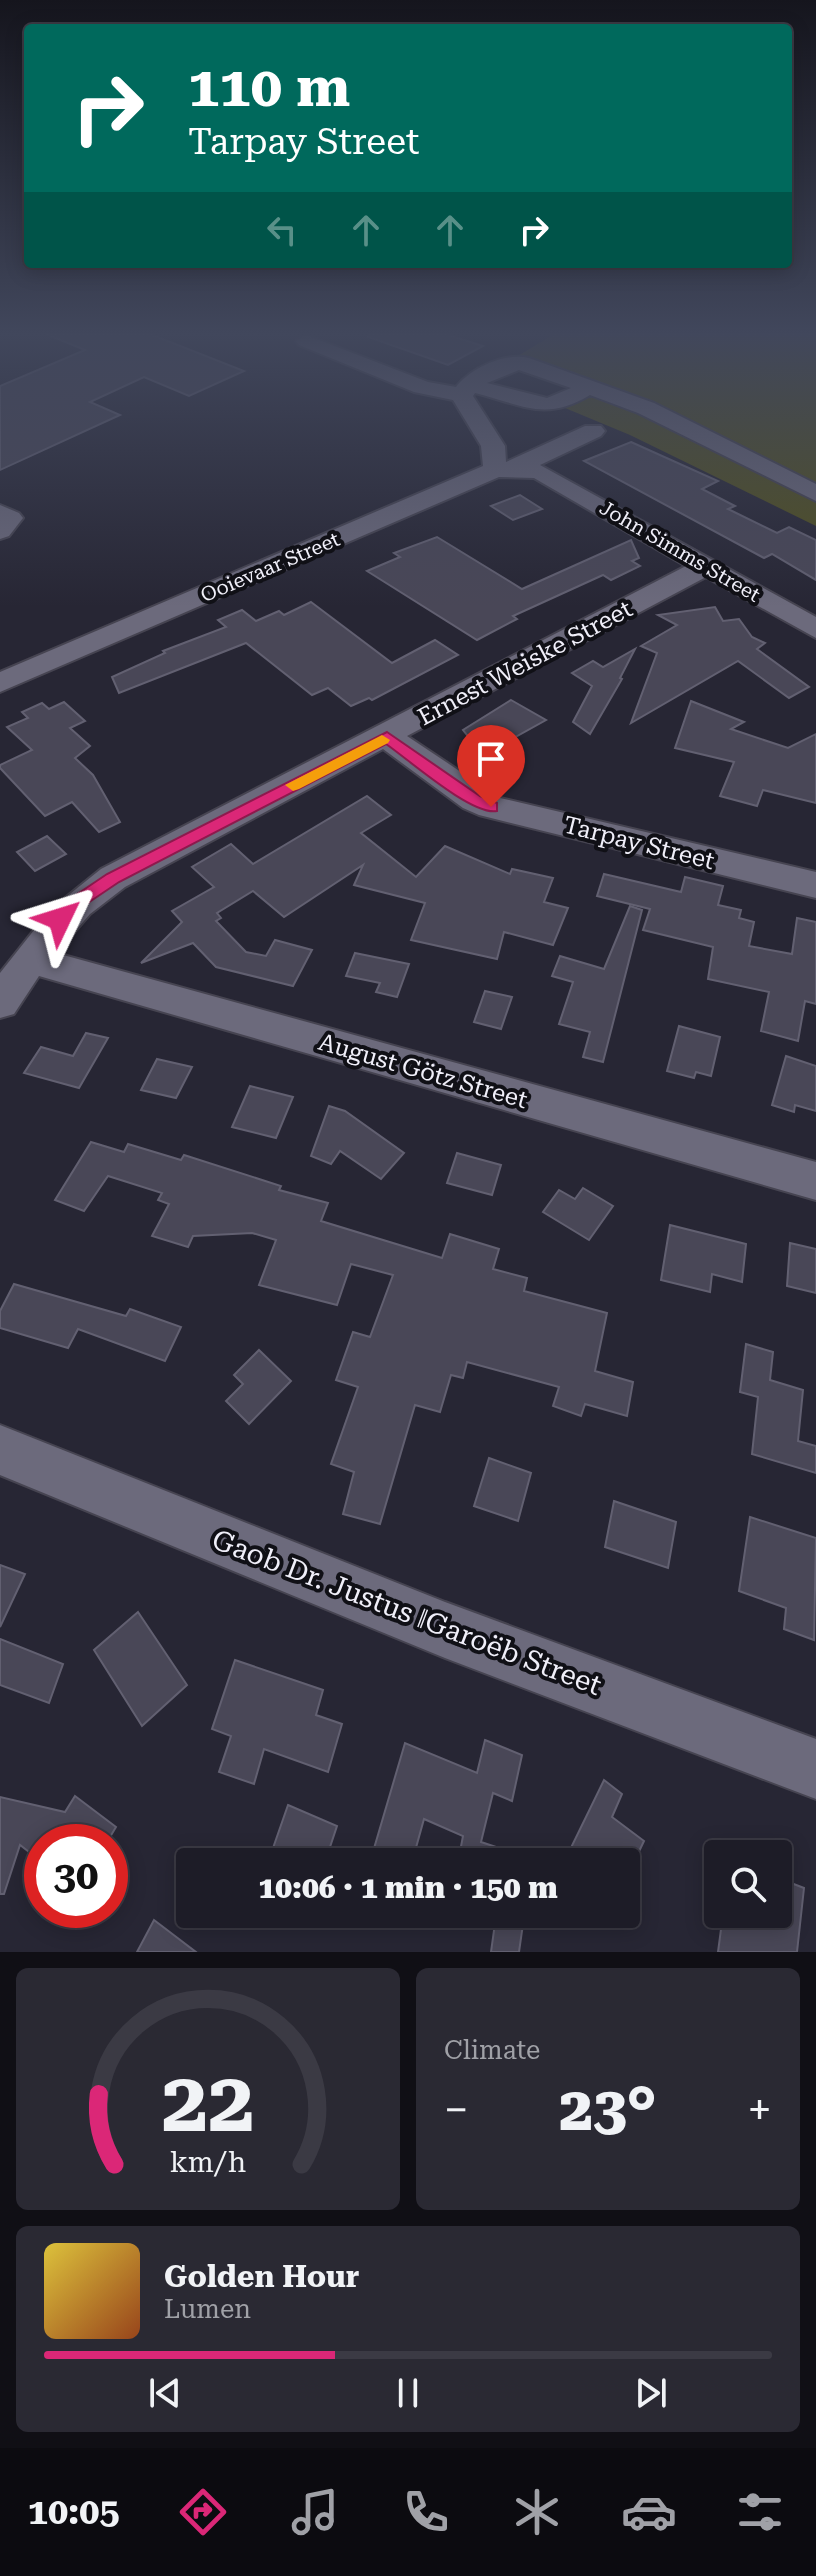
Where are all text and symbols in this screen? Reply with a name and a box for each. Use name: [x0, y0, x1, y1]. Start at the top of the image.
text: 110 m: [188, 54, 350, 120]
icon: right: [56, 56, 160, 160]
text: Tarpay Street: [188, 121, 419, 163]
icon: left: [260, 208, 304, 252]
icon: ahead: [344, 208, 388, 252]
icon: ahead: [428, 208, 472, 252]
icon: right: [512, 208, 556, 252]
street label: John Simms Street: [595, 495, 765, 607]
street label: Ooievaar Street: [197, 527, 344, 607]
street label: Ernest Weiske Street: [413, 595, 637, 731]
pin: [457, 725, 525, 807]
icon: arrive: [469, 737, 513, 781]
street label: Tarpay Street: [561, 811, 717, 875]
position arrow: [18, 877, 102, 961]
street label: August Götz Street: [315, 1028, 531, 1114]
street label: Gaob Dr. Justus ǁGaroëb Street: [207, 1523, 606, 1702]
speed limit sign: 30: [24, 1824, 128, 1928]
map controls: [704, 1840, 792, 1928]
button: search: [704, 1840, 792, 1928]
text: 10:06 · 1 min · 150 m: [258, 1870, 558, 1905]
text: Climate: [444, 2035, 540, 2065]
text: 22: [161, 2054, 255, 2151]
text: 23°: [559, 2074, 657, 2145]
text: −: [444, 2084, 469, 2136]
text: +: [747, 2084, 772, 2136]
text: km/h: [170, 2145, 246, 2179]
text: Golden Hour: [164, 2259, 359, 2294]
text: Lumen: [164, 2294, 251, 2324]
icon: previous: [143, 2371, 187, 2415]
icon: pause: [386, 2371, 430, 2415]
icon: next: [629, 2371, 673, 2415]
icon: directions: [175, 2484, 231, 2540]
icon: music: [287, 2484, 343, 2540]
icon: phone: [398, 2484, 454, 2540]
icon: climate: [509, 2484, 565, 2540]
icon: car: [621, 2484, 677, 2540]
icon: filters: [732, 2484, 788, 2540]
text: 10:05: [28, 2491, 120, 2533]

